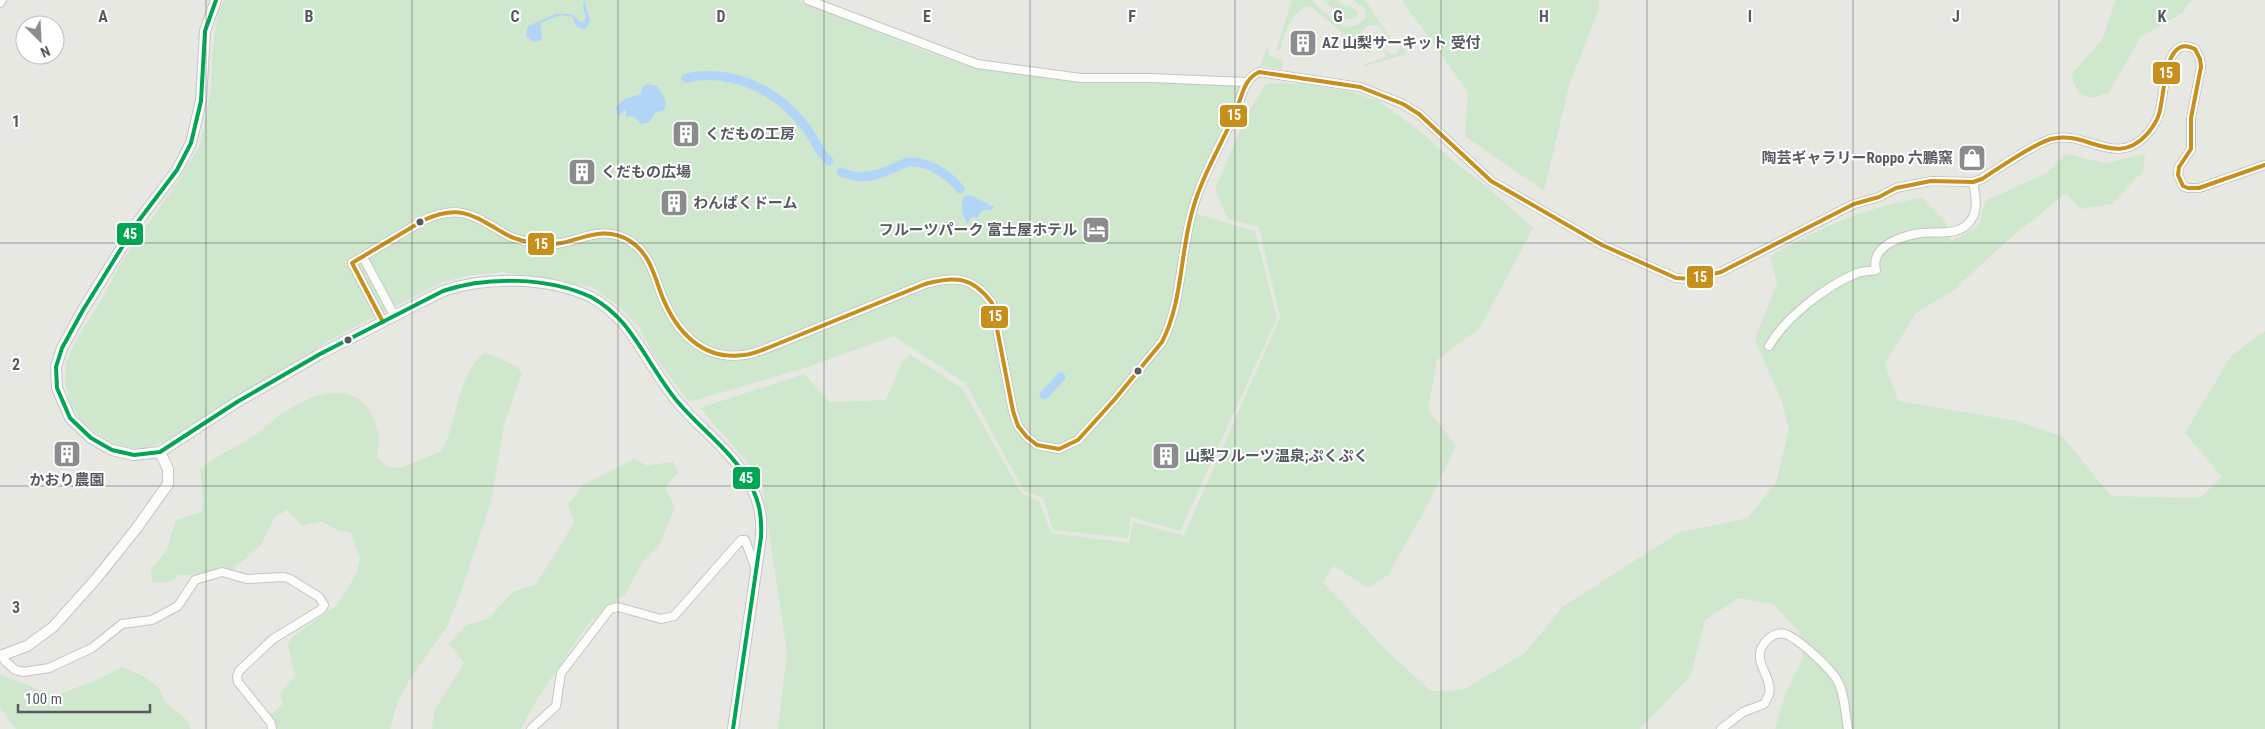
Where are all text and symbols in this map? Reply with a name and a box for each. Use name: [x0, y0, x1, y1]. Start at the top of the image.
text: A: [98, 7, 108, 26]
text: B: [305, 7, 314, 26]
text: C: [510, 7, 520, 26]
text: D: [716, 7, 726, 26]
text: E: [923, 7, 931, 26]
text: F: [1128, 7, 1136, 26]
text: G: [1333, 7, 1343, 26]
text: H: [1539, 7, 1549, 26]
text: I: [1748, 7, 1752, 26]
text: J: [1952, 7, 1960, 26]
text: K: [2158, 7, 2167, 26]
north arrow: [15, 15, 65, 65]
building icon: AZ 山梨サーキット 受付: [1288, 28, 1318, 58]
place label: AZ 山梨サーキット 受付: [1322, 34, 1481, 52]
text: N: [38, 43, 52, 61]
line badge: 15: [2152, 61, 2181, 85]
text: 15: [2159, 65, 2173, 81]
line badge: 15: [1219, 104, 1248, 128]
text: 15: [1227, 107, 1241, 123]
text: 1: [12, 112, 20, 131]
building icon: くだもの工房: [671, 119, 701, 149]
place label: くだもの工房: [705, 125, 795, 143]
shop icon: 陶芸ギャラリーRoppo 六鵬窯: [1957, 143, 1987, 173]
place label: 陶芸ギャラリーRoppo 六鵬窯: [1761, 149, 1953, 167]
building icon: くだもの広場: [567, 157, 597, 187]
place label: くだもの広場: [601, 163, 691, 181]
building icon: わんぱくドーム: [659, 188, 689, 218]
place label: わんぱくドーム: [693, 194, 798, 212]
hotel icon: フルーツパーク 富士屋ホテル: [1081, 215, 1111, 245]
unlabelled marker: [415, 217, 425, 227]
place label: フルーツパーク 富士屋ホテル: [879, 221, 1077, 239]
line badge: 45: [116, 222, 144, 246]
text: 45: [123, 226, 137, 242]
line badge: 15: [527, 232, 555, 256]
text: 15: [534, 236, 548, 252]
line badge: 15: [1686, 265, 1714, 289]
text: 15: [1693, 269, 1707, 285]
line badge: 15: [980, 305, 1009, 329]
text: 15: [988, 308, 1002, 324]
unlabelled marker: [343, 335, 353, 345]
text: 2: [12, 355, 20, 374]
unlabelled marker: [1133, 366, 1143, 376]
building icon: かおり農園: [52, 439, 82, 469]
building icon: 山梨フルーツ温泉;ぷくぷく: [1151, 441, 1181, 471]
place label: 山梨フルーツ温泉;ぷくぷく: [1185, 447, 1369, 465]
line badge: 45: [732, 466, 761, 490]
text: 45: [739, 470, 753, 486]
place label: かおり農園: [29, 471, 105, 489]
text: 3: [12, 598, 20, 617]
scale bar: [18, 682, 150, 714]
text: 100 m: [25, 690, 62, 708]

